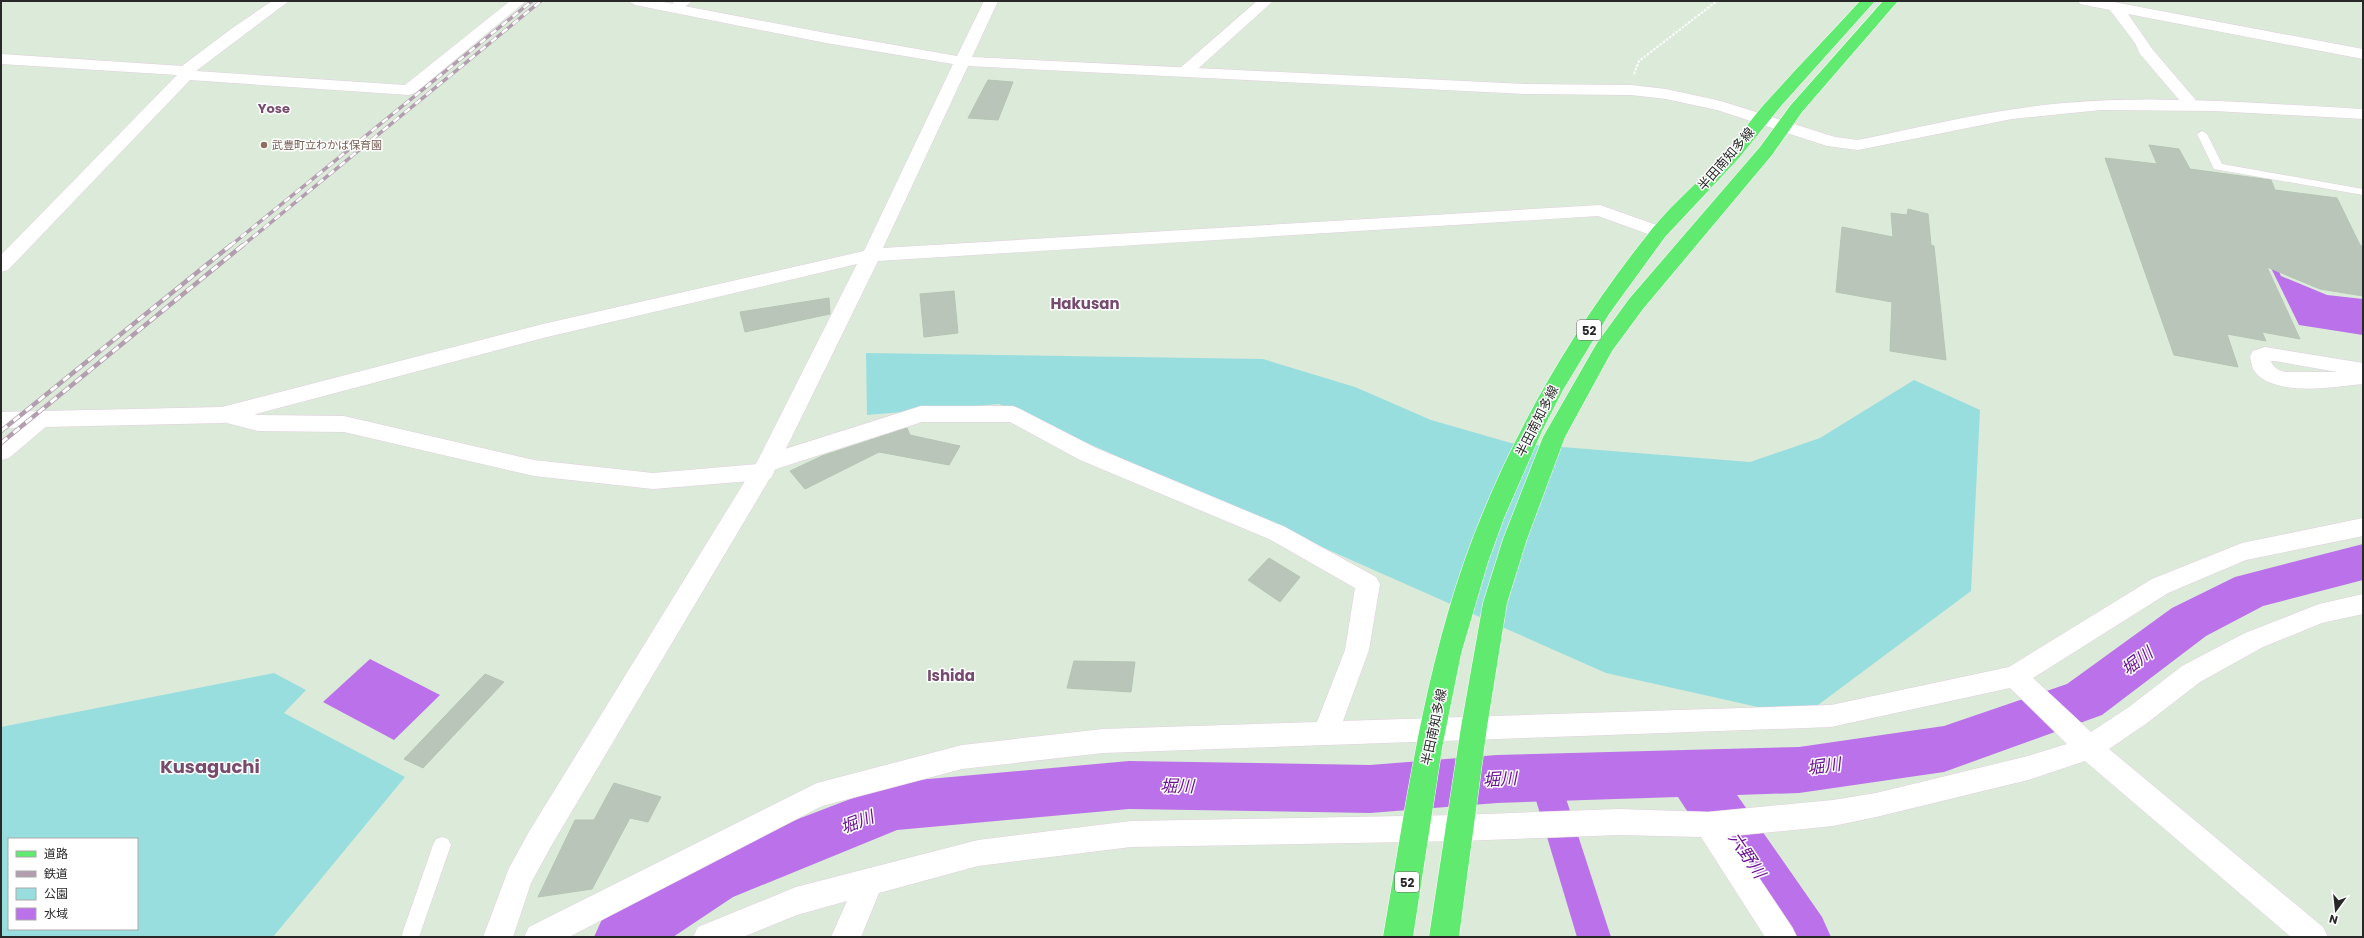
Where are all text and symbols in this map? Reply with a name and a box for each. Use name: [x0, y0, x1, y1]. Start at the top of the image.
district label: Yose: [258, 99, 290, 118]
street label: 半田南知多線: [1693, 123, 1759, 195]
place label: 武豊町立わかば保育園: [272, 137, 382, 153]
marker: 武豊町立わかば保育園: [259, 140, 269, 150]
district label: Hakusan: [1050, 293, 1120, 314]
road number: 52: [1577, 320, 1601, 340]
street label: 半田南知多線: [1511, 382, 1563, 460]
water label: 堀川: [2116, 640, 2159, 681]
district label: Ishida: [927, 665, 975, 686]
street label: 半田南知多線: [1417, 687, 1451, 767]
water label: 堀川: [1805, 751, 1844, 780]
district label: Kusaguchi: [160, 754, 260, 779]
water label: 堀川: [1482, 766, 1520, 792]
water label: 堀川: [1160, 774, 1196, 798]
water label: 堀川: [837, 804, 879, 839]
water label: 六野川: [1723, 827, 1772, 885]
legend: [8, 838, 138, 930]
text: 道路: [44, 845, 68, 862]
text: 鉄道: [44, 865, 68, 882]
road number: 52: [1395, 872, 1419, 892]
text: 公園: [44, 885, 68, 902]
north arrow: [2316, 890, 2356, 930]
text: 水域: [44, 905, 68, 922]
text: N: [2327, 911, 2339, 928]

